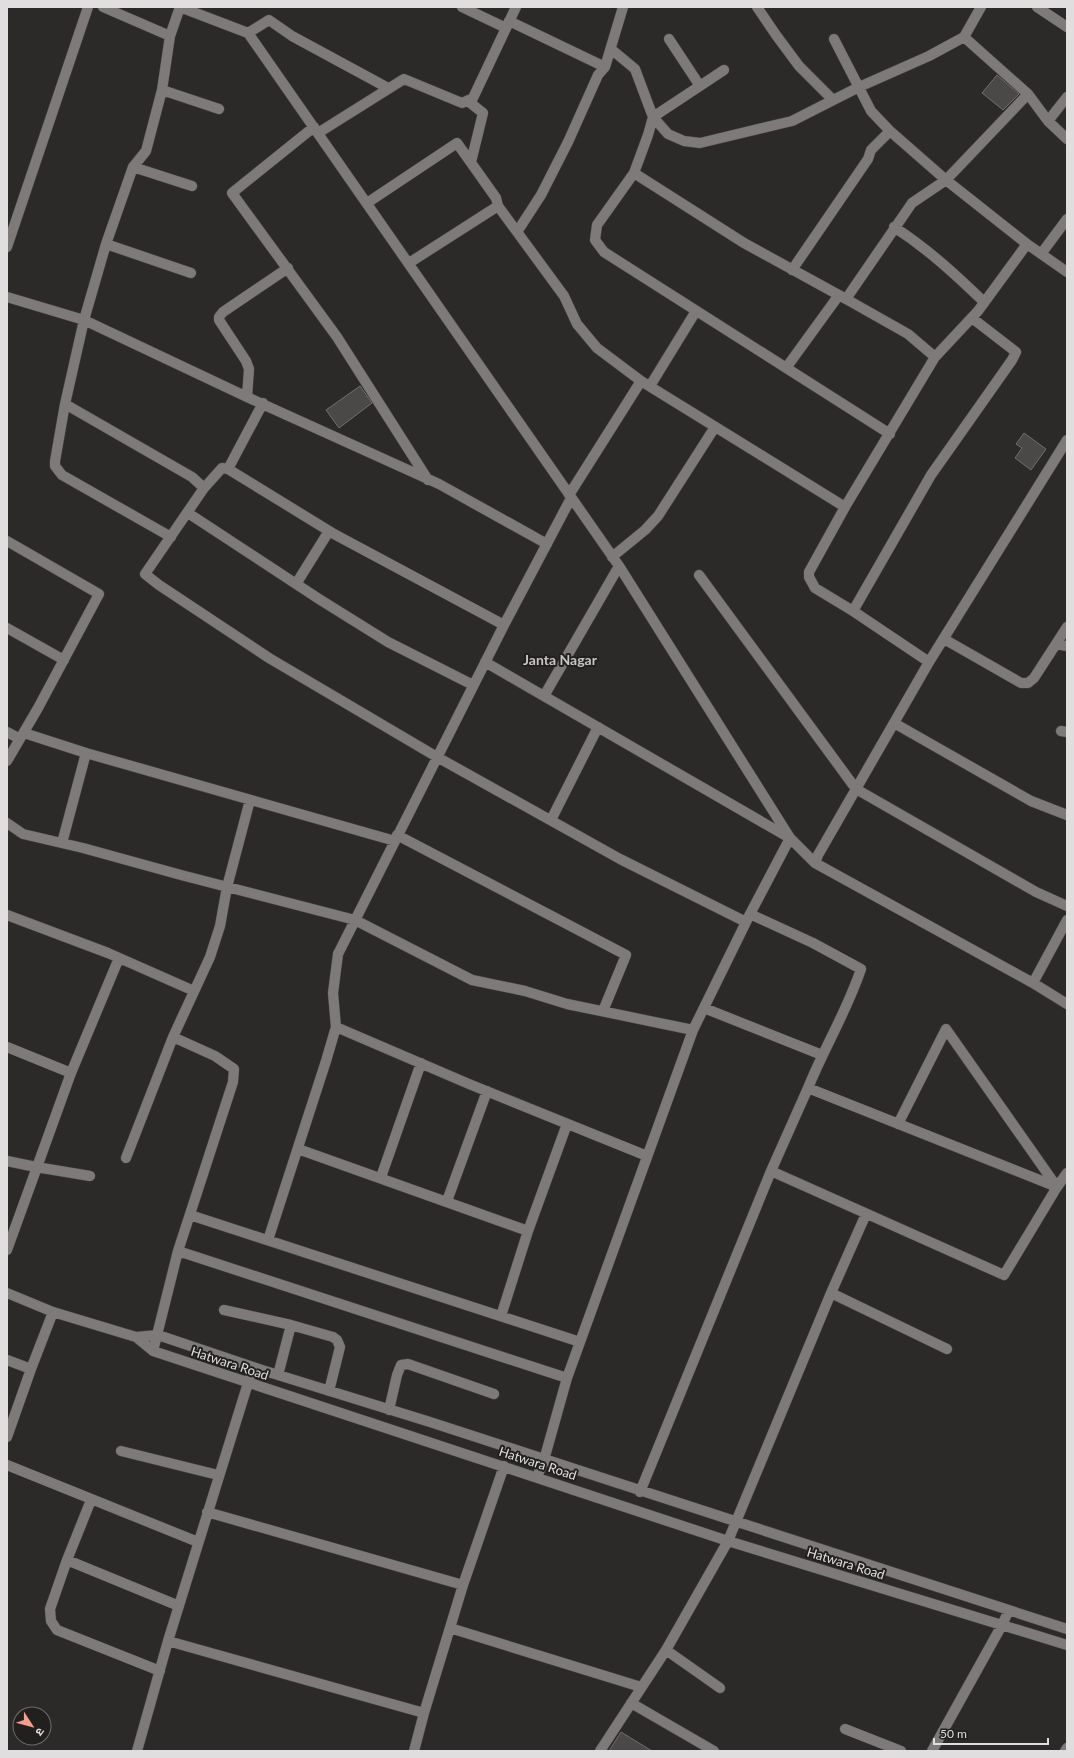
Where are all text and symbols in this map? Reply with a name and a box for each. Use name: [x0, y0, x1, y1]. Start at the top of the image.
district label: Janta Nagar: [523, 651, 598, 668]
street label: Hatwara Road: [189, 1343, 271, 1383]
street label: Hatwara Road: [497, 1443, 579, 1483]
street label: Hatwara Road: [805, 1544, 887, 1582]
north arrow: [12, 1706, 52, 1746]
scale bar: [934, 1720, 1048, 1746]
text: उ: [33, 1726, 48, 1739]
text: 50 m: [940, 1726, 967, 1741]

